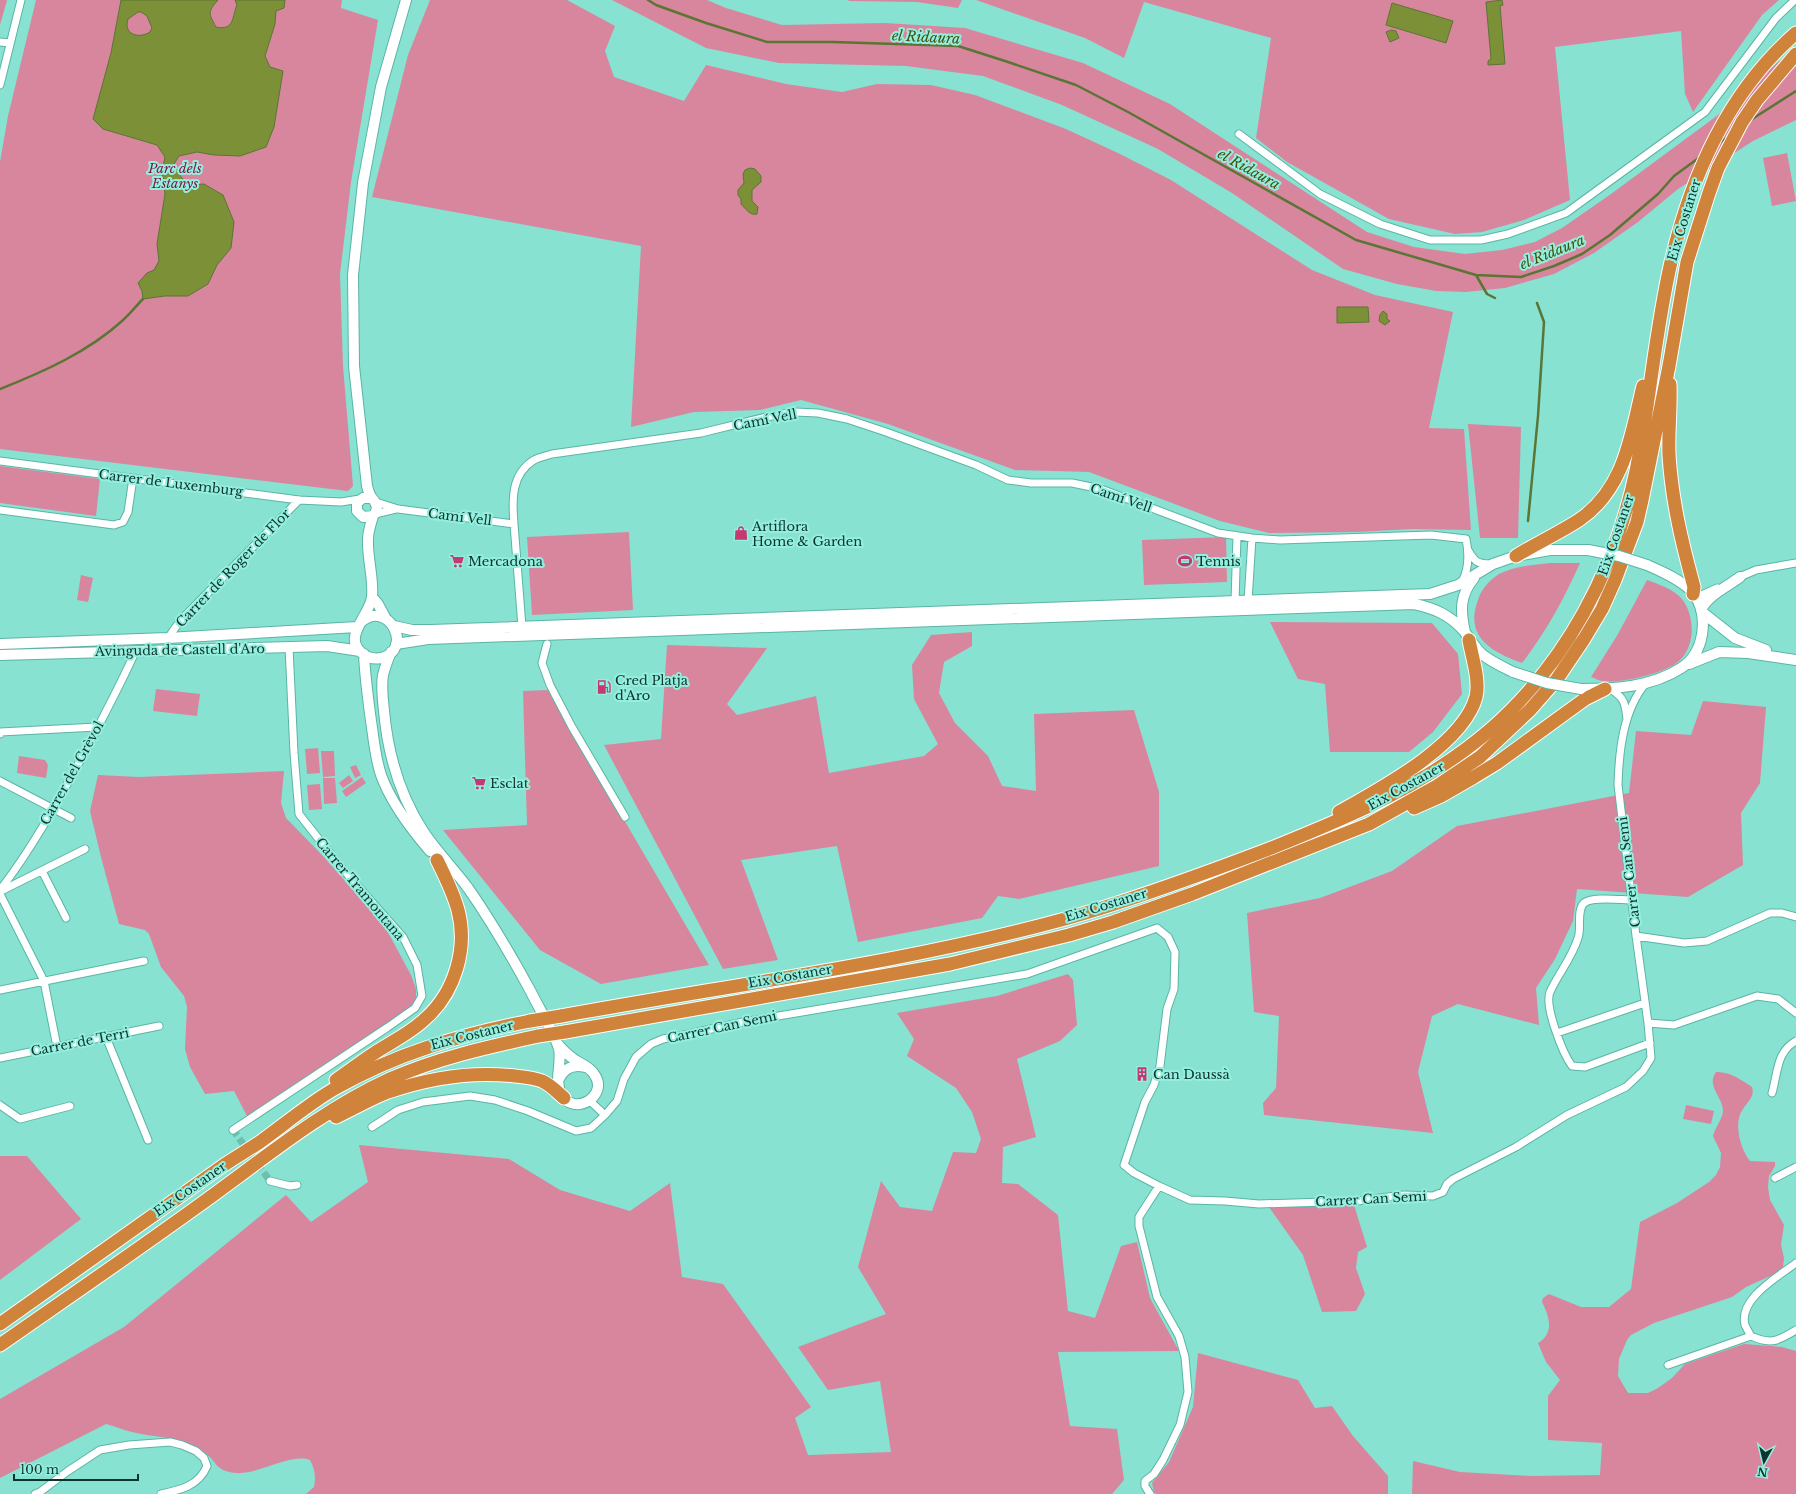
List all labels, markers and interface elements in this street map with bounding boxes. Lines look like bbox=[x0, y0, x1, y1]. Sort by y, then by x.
water label: el Ridaura bbox=[891, 26, 961, 48]
water label: el Ridaura bbox=[1215, 145, 1283, 193]
park label: Parc dels Estanys bbox=[147, 160, 202, 192]
street label: Eix Costaner bbox=[1663, 176, 1705, 263]
water label: el Ridaura bbox=[1517, 231, 1587, 273]
street label: Camí Vell bbox=[732, 406, 798, 434]
street label: Carrer de Luxemburg bbox=[98, 466, 244, 500]
street label: Camí Vell bbox=[1088, 480, 1154, 516]
street label: Eix Costaner bbox=[1594, 491, 1638, 578]
street label: Carrer de Roger de Flor bbox=[172, 505, 294, 631]
street label: Camí Vell bbox=[427, 505, 493, 529]
place label: Artiflora Home & Garden bbox=[751, 518, 862, 550]
shop icon: Artiflora Home & Garden bbox=[733, 525, 749, 541]
supermarket icon: Mercadona bbox=[449, 553, 465, 569]
place label: Mercadona bbox=[468, 553, 544, 570]
sports icon: Tennis bbox=[1177, 553, 1193, 569]
place label: Tennis bbox=[1196, 553, 1241, 570]
street label: Avinguda de Castell d'Aro bbox=[94, 640, 265, 660]
place label: Cred Platja d'Aro bbox=[615, 672, 689, 704]
fuel station icon: Cred Platja d'Aro bbox=[596, 679, 612, 695]
street label: Carrer del Grèvol bbox=[36, 718, 108, 828]
street label: Eix Costaner bbox=[1365, 758, 1448, 814]
supermarket icon: Esclat bbox=[471, 775, 487, 791]
place label: Esclat bbox=[490, 775, 529, 792]
street label: Carrer Can Semi bbox=[1614, 815, 1644, 928]
street label: Carrer Tramontana bbox=[312, 834, 409, 945]
street label: Eix Costaner bbox=[1063, 884, 1150, 926]
street label: Eix Costaner bbox=[747, 960, 834, 992]
street label: Carrer Can Semi bbox=[666, 1007, 779, 1047]
street label: Eix Costaner bbox=[429, 1016, 516, 1054]
street label: Carrer de Terri bbox=[29, 1024, 131, 1060]
building icon: Can Daussà bbox=[1134, 1066, 1150, 1082]
place label: Can Daussà bbox=[1153, 1066, 1230, 1083]
street label: Eix Costaner bbox=[150, 1157, 230, 1220]
street label: Carrer Can Semi bbox=[1315, 1188, 1428, 1210]
north arrow bbox=[1744, 1442, 1784, 1482]
scale bar bbox=[14, 1456, 138, 1482]
text: 100 m bbox=[20, 1462, 59, 1477]
text: N bbox=[1756, 1464, 1769, 1480]

